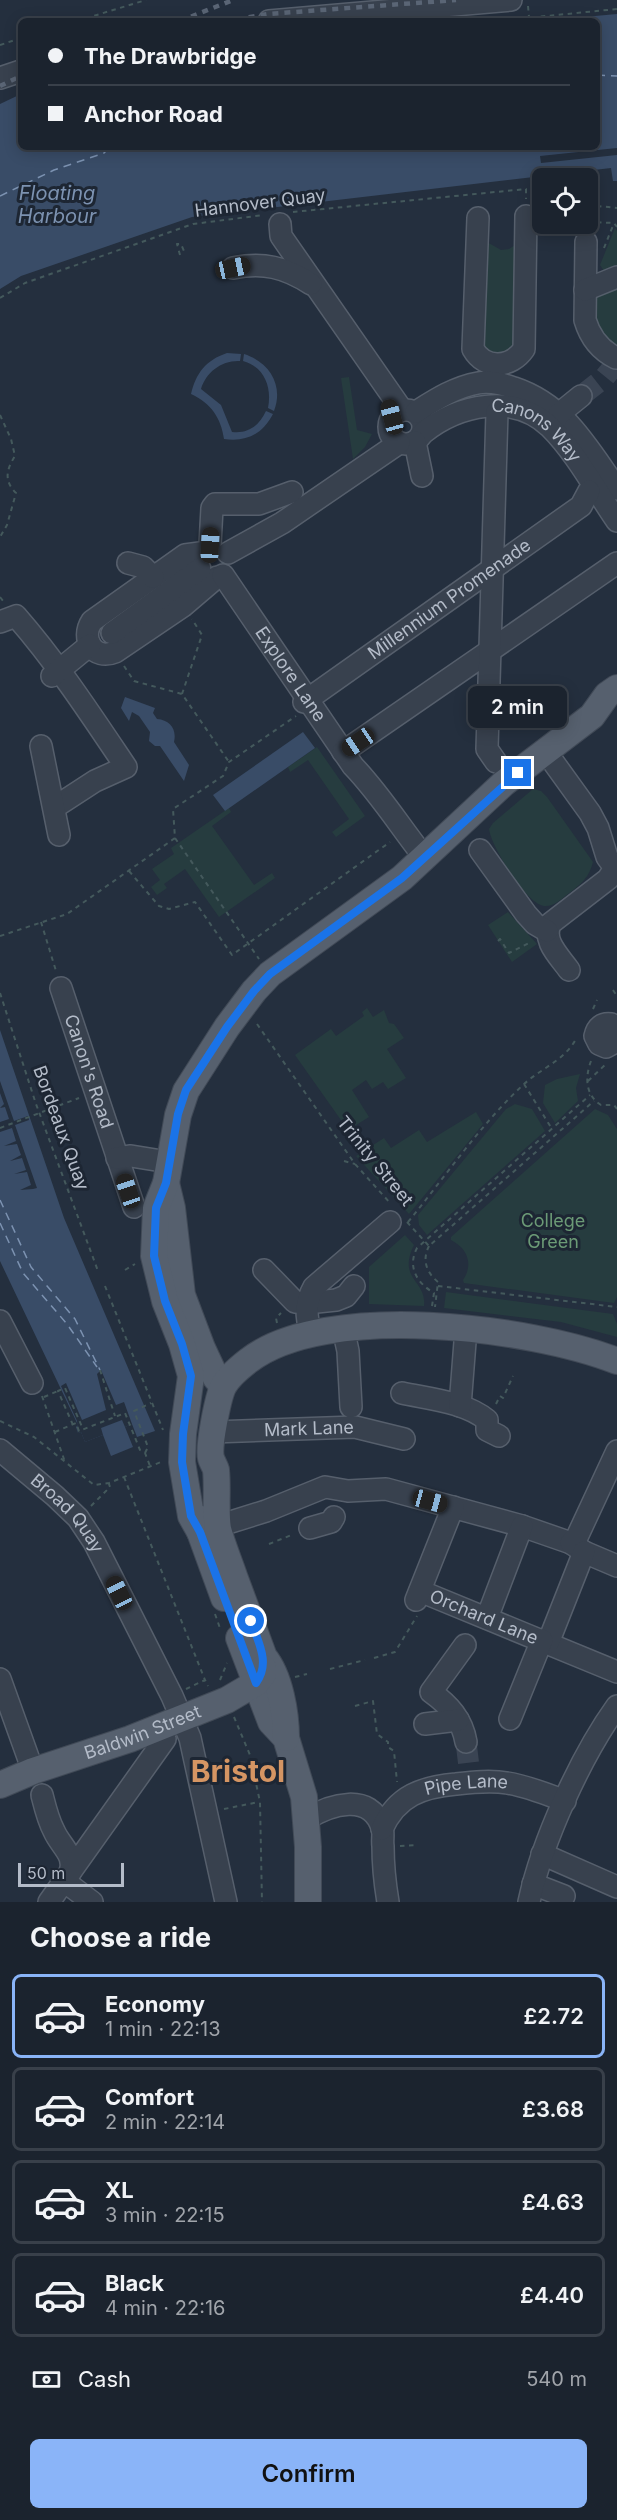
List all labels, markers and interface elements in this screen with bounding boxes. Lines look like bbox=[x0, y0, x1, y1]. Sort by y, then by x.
text: The Drawbridge bbox=[84, 43, 257, 69]
text: Anchor Road bbox=[84, 101, 223, 127]
map controls bbox=[532, 168, 598, 234]
button: locate bbox=[532, 168, 598, 234]
water label: Floating Harbour bbox=[18, 181, 97, 228]
street label: Hannover Quay bbox=[193, 184, 327, 221]
car bbox=[214, 255, 252, 281]
street label: Canons Way bbox=[491, 395, 586, 466]
car bbox=[379, 397, 405, 437]
car bbox=[200, 527, 220, 563]
street label: Millennium Promenade bbox=[364, 534, 534, 663]
street label: Explore Lane bbox=[251, 622, 331, 725]
callout: 2 min bbox=[468, 686, 568, 728]
text: 2 min bbox=[491, 695, 544, 719]
car bbox=[338, 724, 378, 760]
route end bbox=[504, 759, 531, 786]
street label: Canon's Road bbox=[61, 1012, 118, 1131]
street label: Bordeaux Quay bbox=[29, 1063, 94, 1193]
street label: Trinity Street bbox=[333, 1112, 418, 1210]
car bbox=[114, 1171, 142, 1211]
park label: College Green bbox=[521, 1210, 585, 1252]
street label: Mark Lane bbox=[264, 1416, 354, 1440]
street label: Broad Quay bbox=[27, 1469, 109, 1556]
car bbox=[410, 1488, 450, 1514]
car bbox=[103, 1573, 135, 1613]
street label: Orchard Lane bbox=[427, 1585, 541, 1648]
route start bbox=[237, 1607, 264, 1634]
street label: Baldwin Street bbox=[82, 1701, 204, 1763]
district label: Bristol bbox=[191, 1753, 285, 1789]
street label: Pipe Lane bbox=[422, 1770, 509, 1799]
scale bar bbox=[18, 1860, 124, 1888]
text: 50 m bbox=[27, 1863, 65, 1883]
text: Choose a ride bbox=[30, 1921, 211, 1954]
icon: car bbox=[33, 1989, 87, 2043]
text: Economy bbox=[105, 1991, 205, 2017]
text: £2.72 bbox=[524, 2003, 584, 2029]
text: 1 min · 22:13 bbox=[105, 2017, 221, 2041]
icon: car bbox=[33, 2082, 87, 2136]
text: Comfort bbox=[105, 2084, 194, 2110]
text: £3.68 bbox=[522, 2096, 584, 2122]
text: 2 min · 22:14 bbox=[105, 2110, 225, 2134]
icon: car bbox=[33, 2175, 87, 2229]
text: XL bbox=[105, 2177, 134, 2203]
text: £4.63 bbox=[522, 2189, 584, 2215]
text: 3 min · 22:15 bbox=[105, 2203, 225, 2227]
icon: car bbox=[33, 2268, 87, 2322]
text: Black bbox=[105, 2270, 164, 2296]
text: £4.40 bbox=[520, 2282, 584, 2308]
text: 4 min · 22:16 bbox=[105, 2296, 225, 2320]
icon: cash bbox=[30, 2363, 63, 2396]
text: Cash bbox=[78, 2366, 131, 2392]
text: 540 m bbox=[526, 2367, 587, 2391]
button: Confirm bbox=[30, 2439, 587, 2508]

